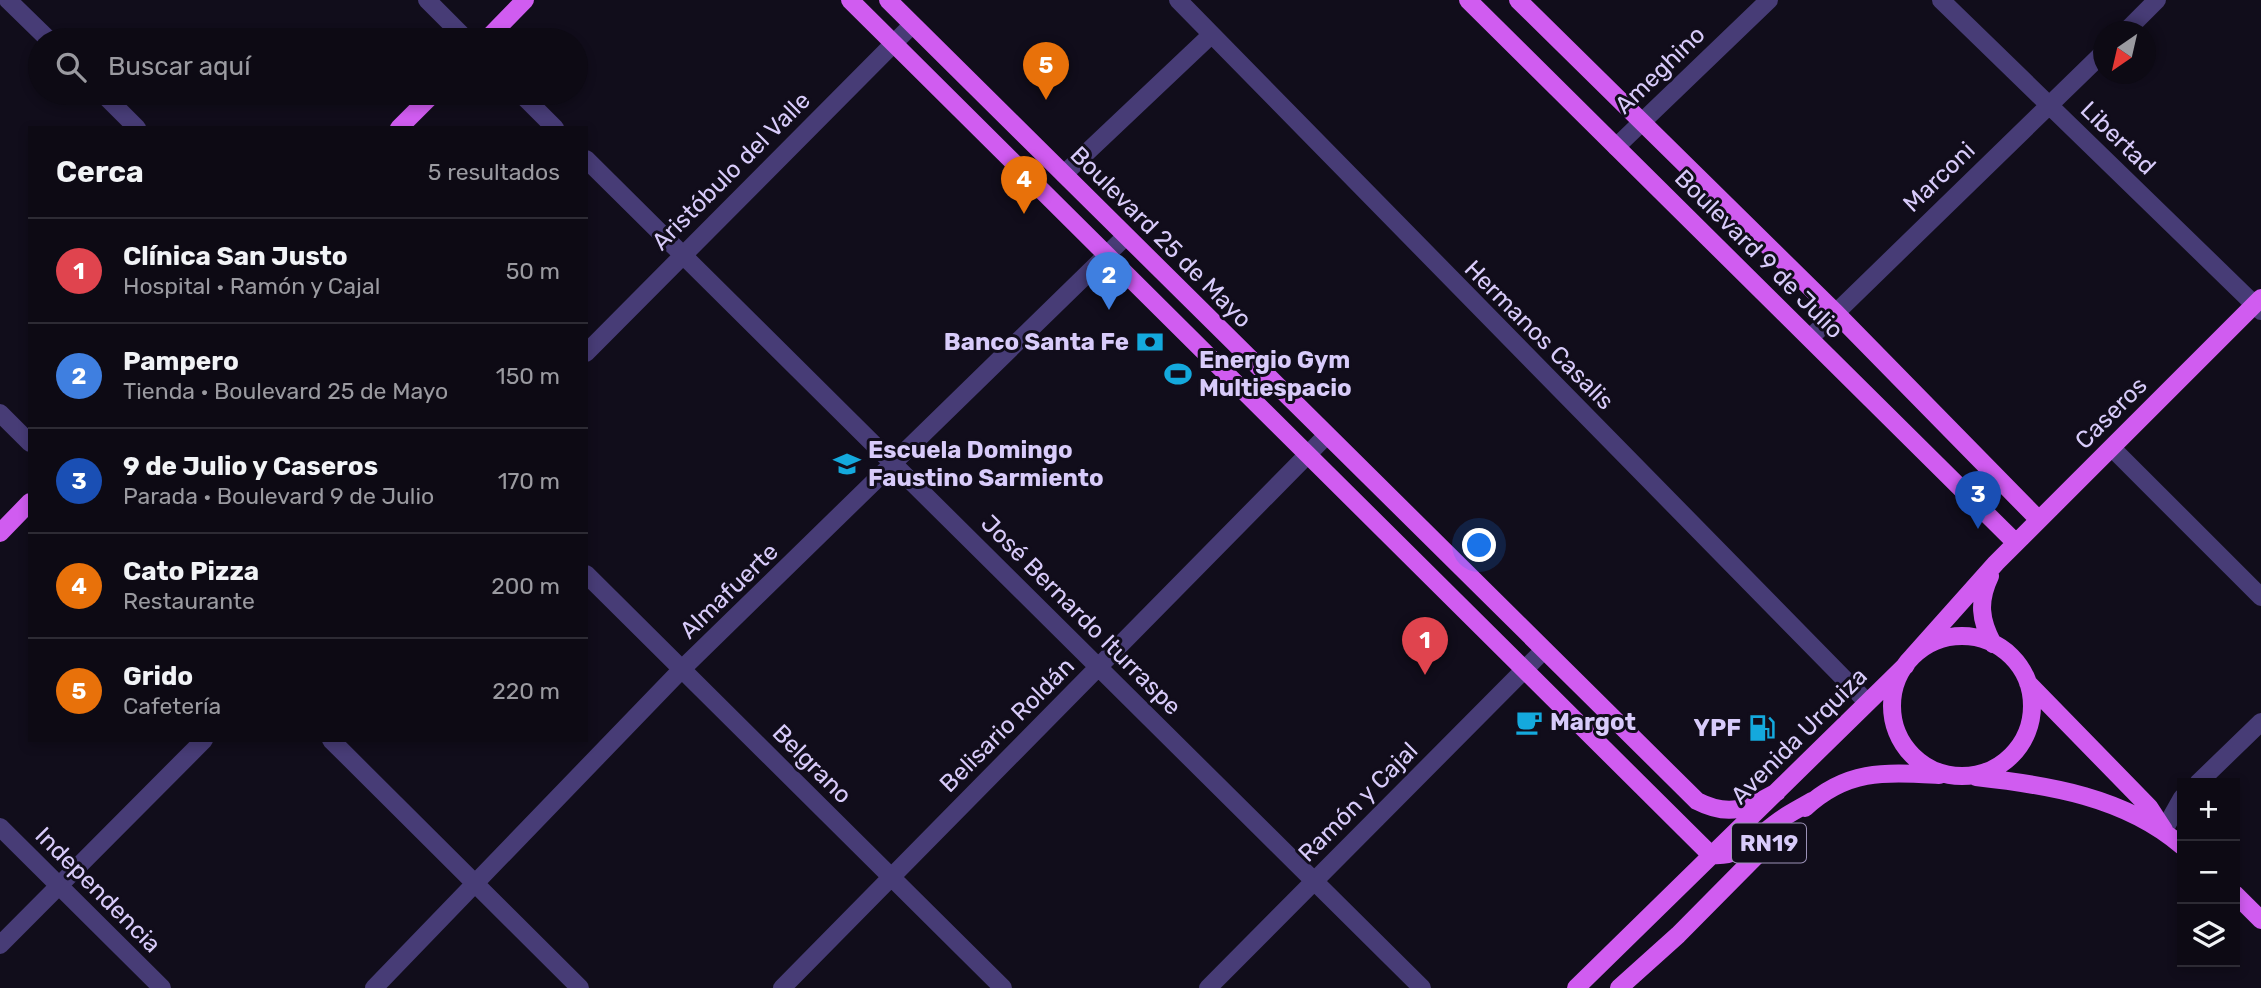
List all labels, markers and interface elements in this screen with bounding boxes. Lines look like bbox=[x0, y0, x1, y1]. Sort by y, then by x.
street label: Ameghino bbox=[1609, 20, 1711, 120]
north arrow bbox=[2093, 21, 2156, 84]
search box bbox=[28, 28, 588, 105]
pin: 5 bbox=[1023, 42, 1069, 100]
icon: search bbox=[52, 48, 90, 86]
text: Buscar aquí bbox=[108, 51, 250, 82]
street label: Aristóbulo del Valle bbox=[646, 86, 816, 256]
street label: Libertad bbox=[2075, 96, 2161, 180]
street label: Marconi bbox=[1897, 136, 1981, 218]
street label: Boulevard 25 de Mayo bbox=[1064, 140, 1258, 334]
text: Cerca bbox=[56, 154, 144, 190]
pin: 4 bbox=[1001, 156, 1047, 214]
text: 5 resultados bbox=[428, 158, 560, 186]
street label: Boulevard 9 de Julio bbox=[1669, 164, 1849, 344]
text: Clínica San Justo bbox=[123, 241, 348, 272]
pin: 2 bbox=[1086, 252, 1132, 310]
street label: Hermanos Casalis bbox=[1459, 255, 1619, 415]
text: 1 bbox=[73, 257, 85, 285]
text: 50 m bbox=[506, 257, 560, 285]
text: Hospital · Ramón y Cajal bbox=[123, 272, 380, 300]
bank icon: Banco Santa Fe bbox=[1135, 327, 1165, 357]
place label: Banco Santa Fe bbox=[944, 328, 1129, 356]
text: Pampero bbox=[123, 346, 239, 377]
place label: Energio Gym Multiespacio bbox=[1199, 346, 1352, 402]
sports icon: Energio Gym Multiespacio bbox=[1163, 359, 1193, 389]
text: 2 bbox=[72, 362, 86, 390]
text: 150 m bbox=[496, 362, 560, 390]
street label: Caseros bbox=[2069, 371, 2153, 455]
text: Tienda · Boulevard 25 de Mayo bbox=[123, 377, 448, 405]
place label: Escuela Domingo Faustino Sarmiento bbox=[868, 436, 1104, 492]
school or university icon: Escuela Domingo Faustino Sarmiento bbox=[832, 449, 862, 479]
text: 9 de Julio y Caseros bbox=[123, 451, 378, 482]
text: 3 bbox=[71, 467, 87, 495]
text: 170 m bbox=[498, 467, 560, 495]
pin: 3 bbox=[1955, 471, 2001, 529]
text: Parada · Boulevard 9 de Julio bbox=[123, 482, 434, 510]
street label: José Bernardo Iturraspe bbox=[975, 509, 1187, 721]
your location bbox=[1462, 528, 1496, 562]
street label: Almafuerte bbox=[674, 537, 784, 645]
text: Cato Pizza bbox=[123, 556, 259, 587]
text: 4 bbox=[71, 572, 87, 600]
text: 200 m bbox=[491, 572, 560, 600]
text: Restaurante bbox=[123, 587, 255, 615]
pin: 1 bbox=[1402, 617, 1448, 675]
street label: Belisario Roldán bbox=[934, 652, 1080, 798]
text: Grido bbox=[123, 661, 193, 692]
street label: Avenida Urquiza bbox=[1725, 662, 1873, 810]
text: 5 bbox=[72, 677, 86, 705]
text: 220 m bbox=[492, 677, 560, 705]
text: Cafetería bbox=[123, 692, 221, 720]
cafe icon: Margot bbox=[1514, 707, 1544, 737]
place label: Margot bbox=[1550, 708, 1636, 736]
fuel station icon: YPF bbox=[1747, 713, 1777, 743]
place label: YPF bbox=[1694, 714, 1741, 742]
street label: Belgrano bbox=[767, 719, 857, 809]
street label: Ramón y Cajal bbox=[1293, 737, 1423, 867]
map controls bbox=[2177, 778, 2240, 967]
button: + bbox=[2177, 778, 2240, 841]
street label: Independencia bbox=[30, 822, 166, 958]
road number: RN19 bbox=[1732, 824, 1806, 862]
button: − bbox=[2177, 841, 2240, 904]
button: layers bbox=[2177, 904, 2240, 967]

